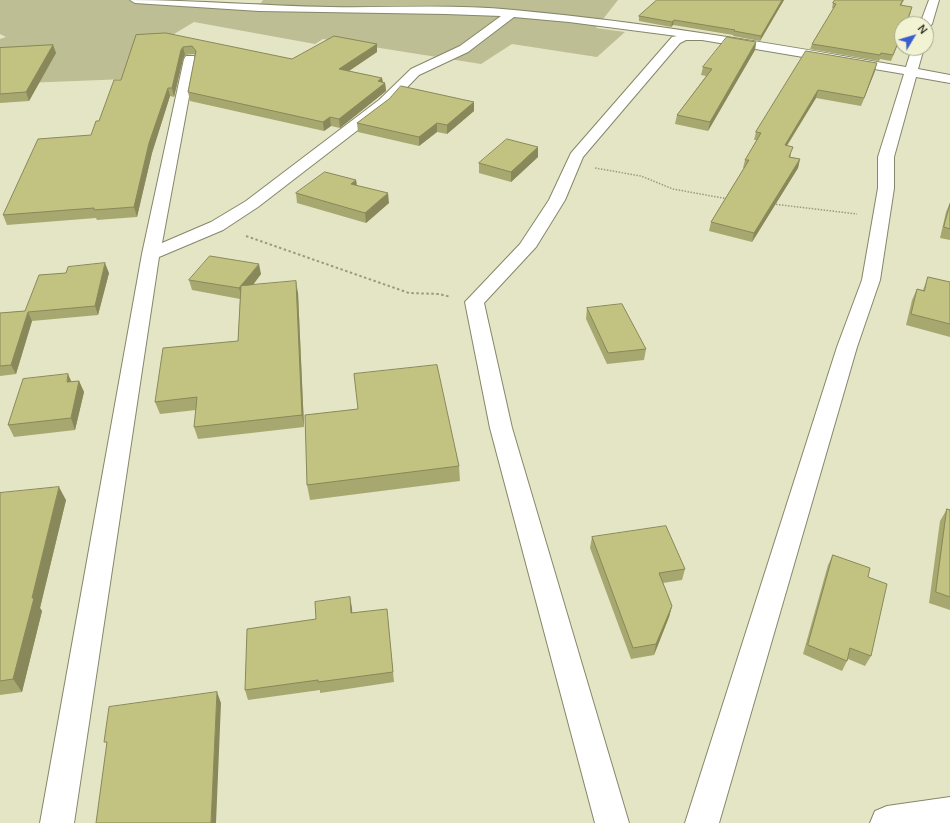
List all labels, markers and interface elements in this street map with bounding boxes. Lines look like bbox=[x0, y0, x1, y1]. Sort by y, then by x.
north arrow bbox=[894, 16, 934, 56]
text: N bbox=[915, 21, 931, 37]

